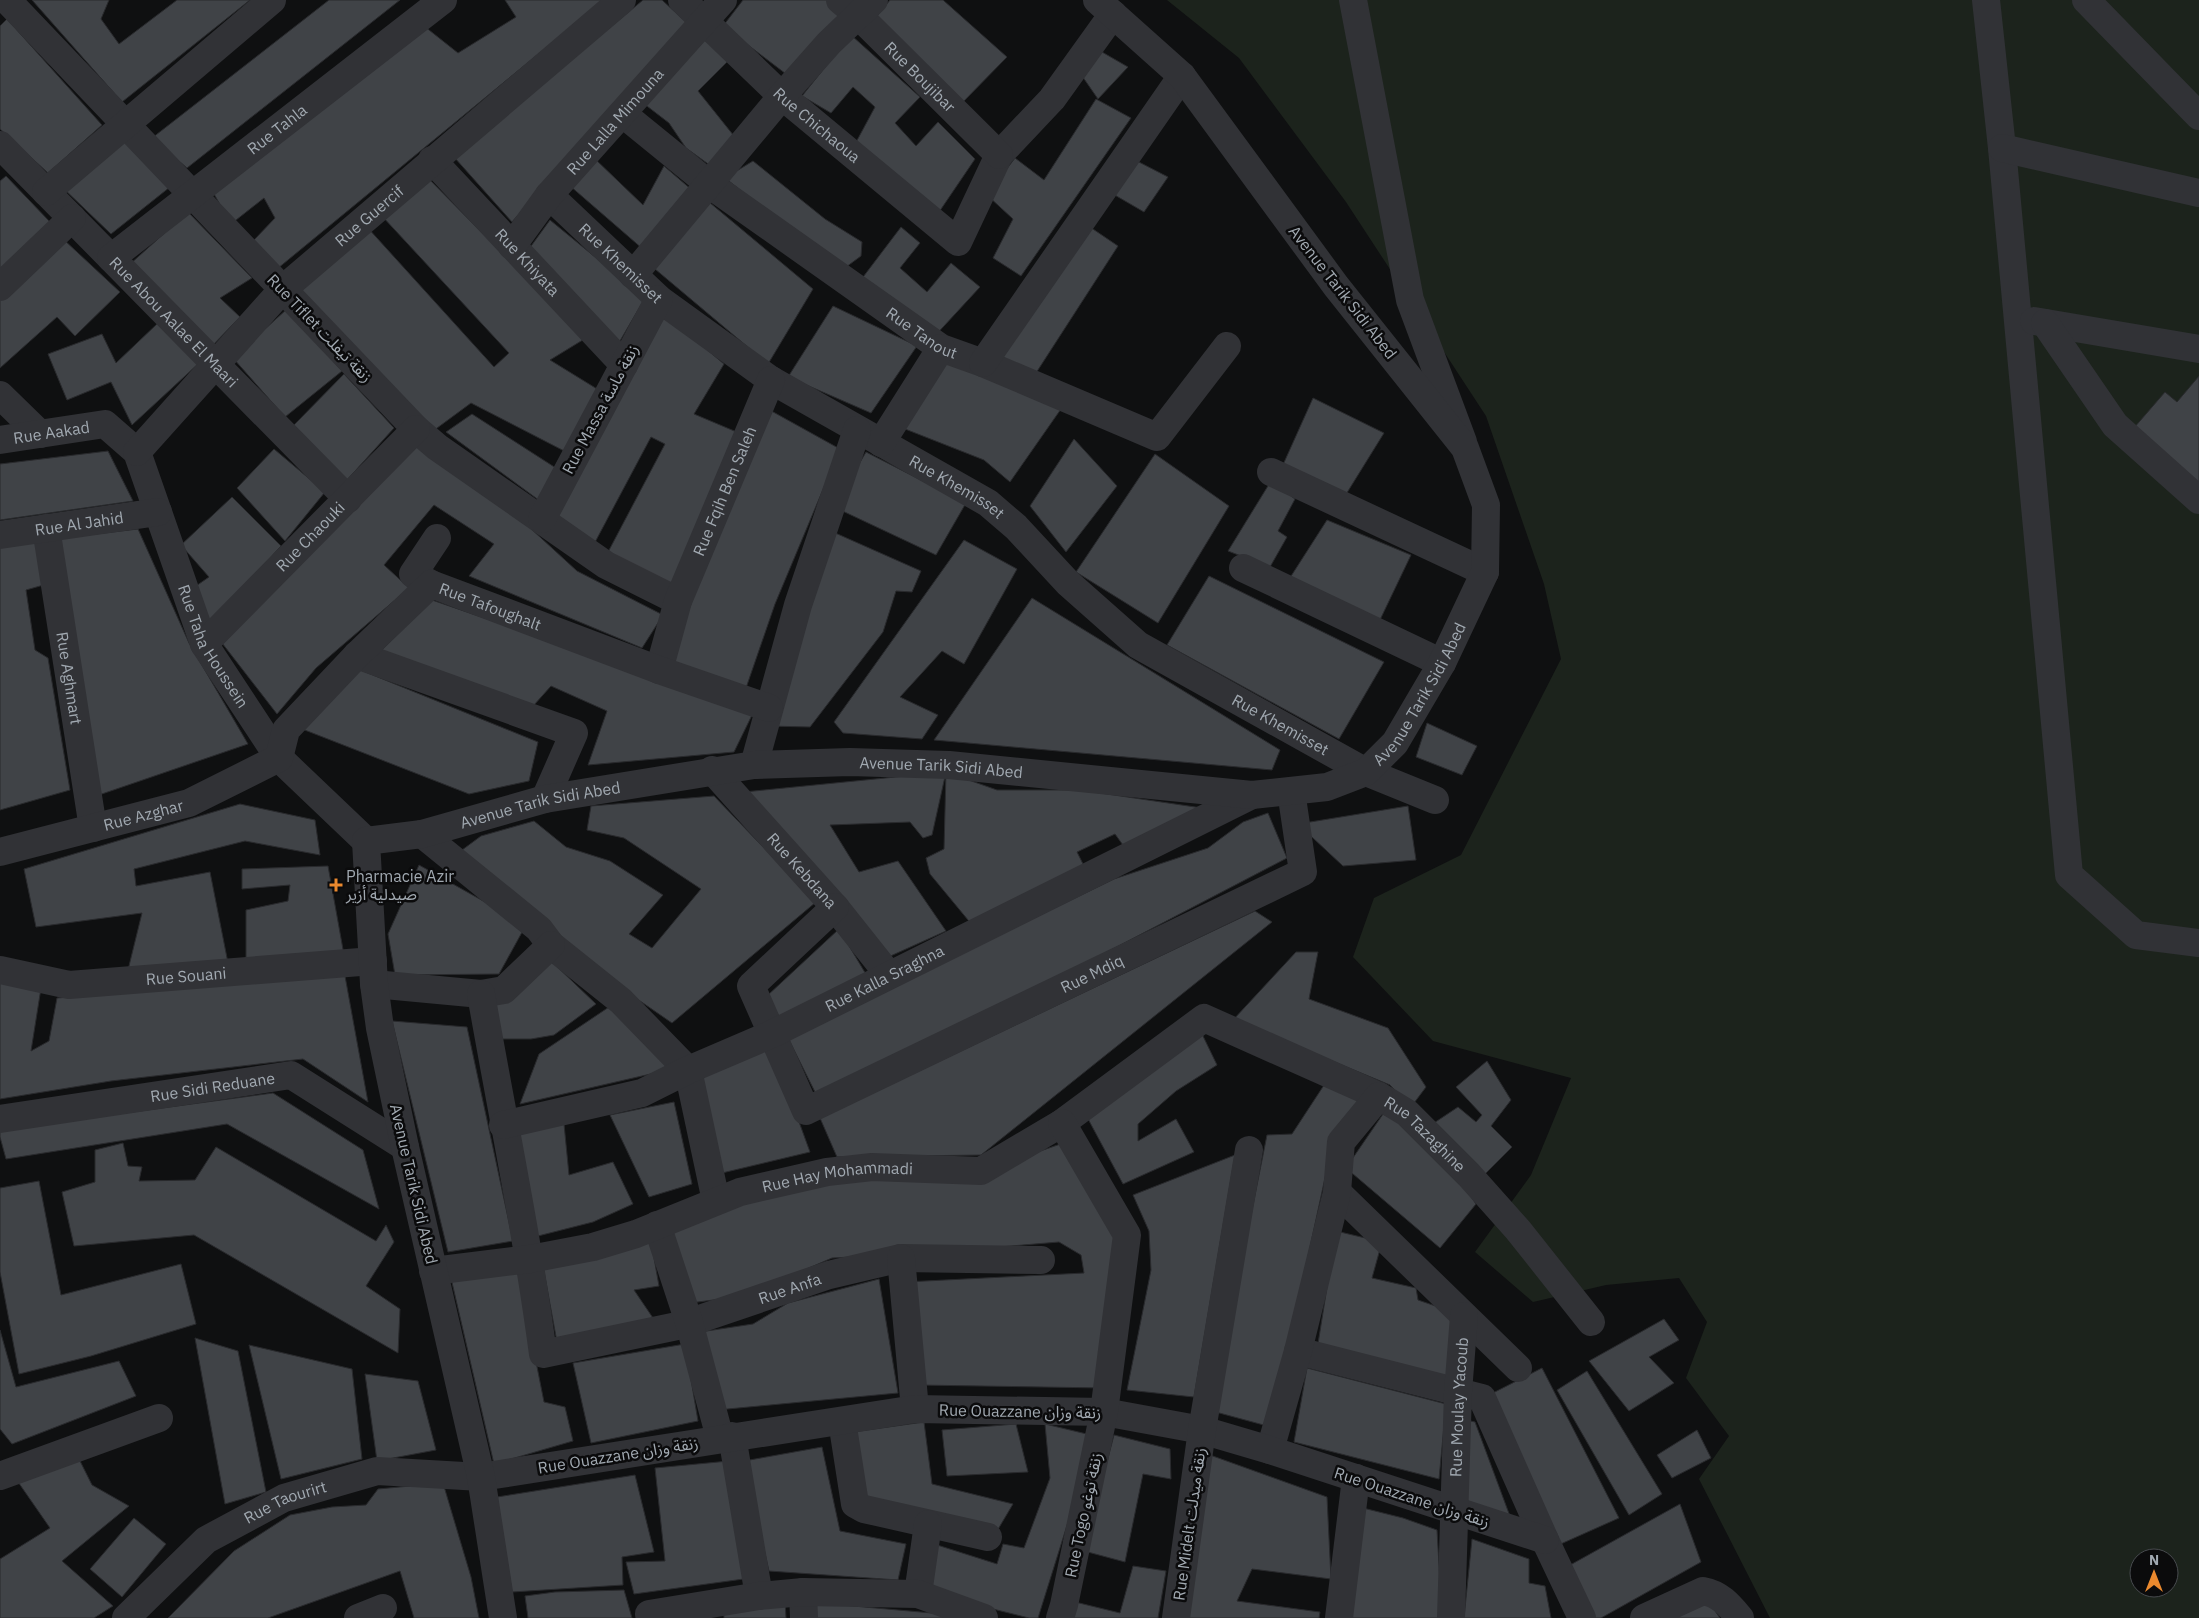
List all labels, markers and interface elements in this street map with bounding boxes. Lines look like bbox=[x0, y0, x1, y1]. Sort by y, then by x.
street label: Rue Boujibar bbox=[880, 37, 960, 116]
street label: Rue Lalla Mimouna bbox=[562, 63, 668, 179]
street label: Rue Chichaoua bbox=[769, 83, 865, 167]
street label: Rue Tahla bbox=[243, 99, 311, 159]
street label: Rue Guercif bbox=[331, 181, 408, 250]
street label: Rue Khemisset bbox=[575, 219, 667, 307]
street label: Avenue Tarik Sidi Abed bbox=[1285, 221, 1401, 363]
street label: Rue Khiyata bbox=[491, 224, 565, 301]
street label: Rue Abou Aalae El Maari bbox=[105, 252, 242, 391]
street label: Rue Tiflet زنقة تيفلت bbox=[263, 270, 377, 386]
street label: Rue Tanout bbox=[882, 303, 960, 363]
street label: Rue Massa زنقة ماسة bbox=[557, 341, 643, 477]
street label: Rue Aakad bbox=[12, 416, 91, 448]
street label: Rue Fqih Ben Saleh bbox=[688, 423, 760, 559]
street label: Rue Khemisset bbox=[906, 450, 1009, 523]
street label: Rue Chaouki bbox=[271, 497, 349, 576]
street label: Rue Al Jahid bbox=[33, 507, 125, 540]
street label: Rue Tafoughalt bbox=[436, 578, 544, 635]
street label: Rue Taha Houssein bbox=[174, 582, 253, 712]
street label: Avenue Tarik Sidi Abed bbox=[1369, 619, 1470, 769]
street label: Rue Aghmart bbox=[52, 630, 87, 726]
street label: Rue Khemisset bbox=[1229, 689, 1333, 759]
street label: Avenue Tarik Sidi Abed bbox=[859, 752, 1024, 782]
street label: Avenue Tarik Sidi Abed bbox=[458, 777, 622, 833]
street label: Rue Azghar bbox=[101, 795, 185, 835]
street label: Rue Kebdana bbox=[763, 828, 842, 913]
place label: Pharmacie Azir صيدلية أزير bbox=[345, 866, 454, 904]
marker: Pharmacie Azir صيدلية أزير bbox=[330, 879, 342, 891]
street label: Rue Kalla Sraghna bbox=[822, 940, 948, 1016]
street label: Rue Mdiq bbox=[1057, 950, 1127, 997]
street label: Rue Souani bbox=[145, 963, 227, 989]
street label: Rue Sidi Reduane bbox=[149, 1068, 277, 1106]
street label: Rue Tazaghine bbox=[1381, 1092, 1470, 1176]
street label: Avenue Tarik Sidi Abed bbox=[386, 1102, 442, 1266]
street label: Rue Hay Mohammadi bbox=[760, 1156, 913, 1197]
street label: Rue Anfa bbox=[756, 1268, 824, 1308]
street label: Rue Moulay Yacoub bbox=[1445, 1336, 1472, 1477]
street label: Rue Ouazzane زنقة وزان bbox=[939, 1400, 1101, 1422]
street label: Rue Ouazzane زنقة وزان bbox=[536, 1432, 700, 1478]
street label: Rue Midelt زنقة ميدلت bbox=[1168, 1446, 1210, 1602]
street label: Rue Togo زنقة توغو bbox=[1060, 1451, 1106, 1579]
street label: Rue Ouazzane زنقة وزان bbox=[1332, 1462, 1492, 1532]
street label: Rue Taourirt bbox=[240, 1476, 329, 1528]
north arrow bbox=[2129, 1548, 2179, 1598]
text: N bbox=[2149, 1551, 2159, 1569]

